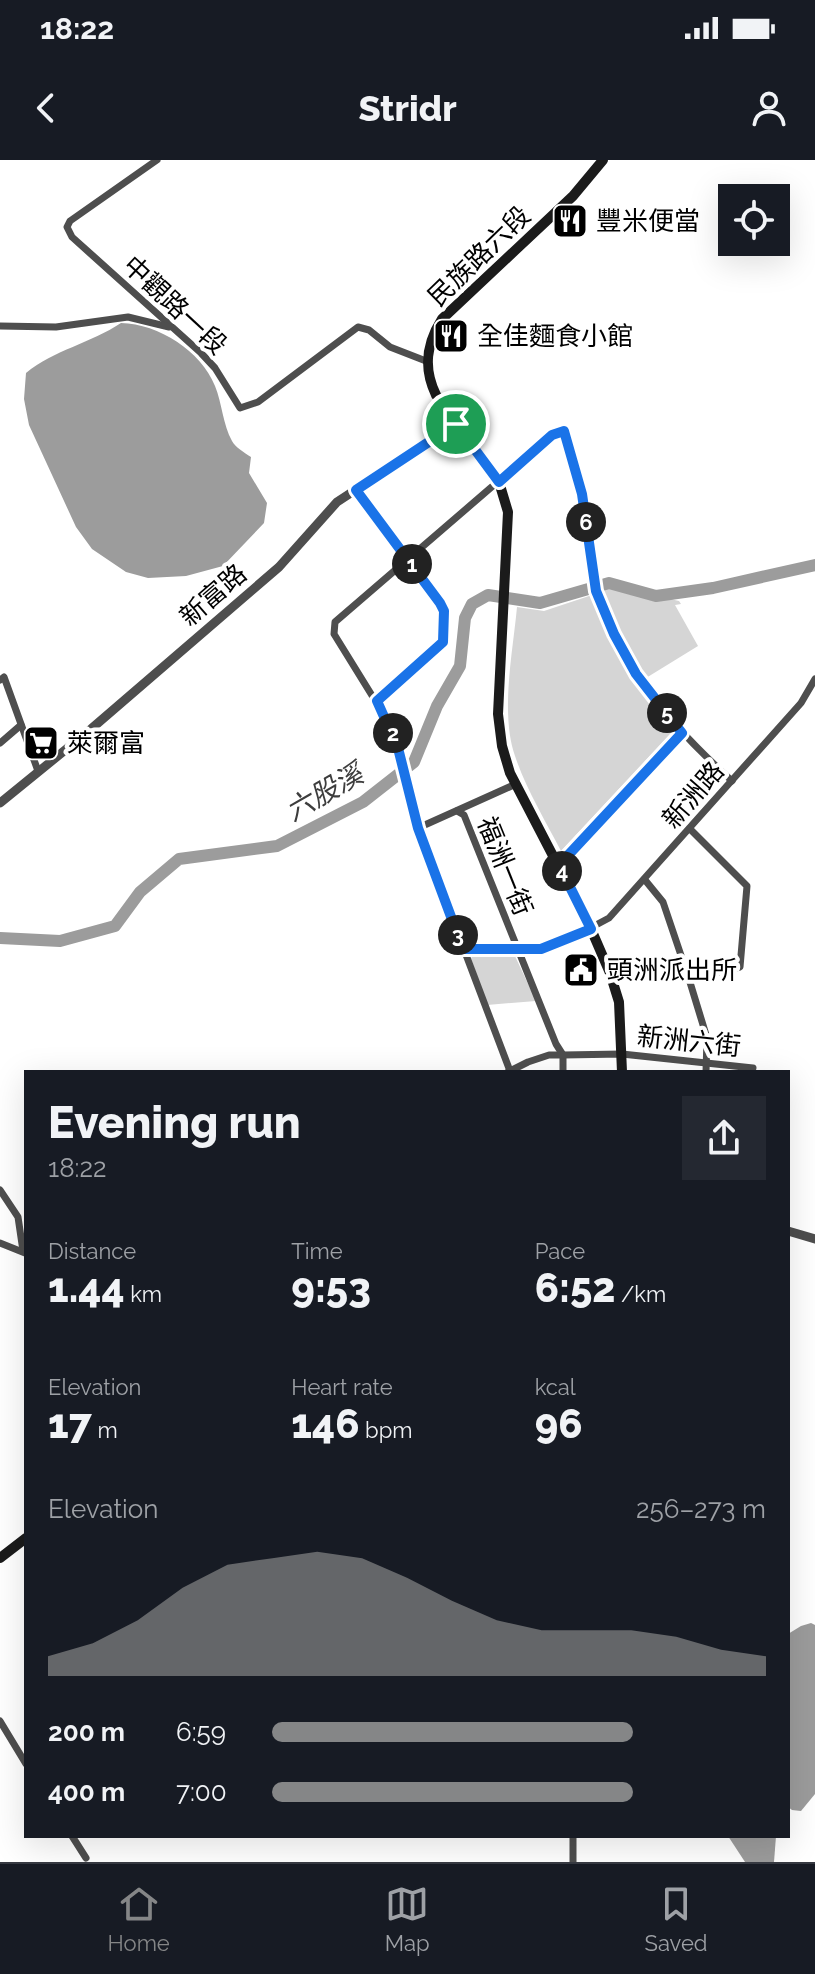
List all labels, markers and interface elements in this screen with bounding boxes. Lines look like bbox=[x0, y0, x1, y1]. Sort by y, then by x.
text: 18:22 bbox=[40, 11, 114, 46]
icon: back bbox=[24, 86, 68, 130]
icon: person bbox=[747, 86, 791, 130]
text: Stridr bbox=[358, 87, 457, 129]
map controls bbox=[718, 184, 790, 256]
button: locate bbox=[718, 184, 790, 256]
street label: 民族路六段 bbox=[422, 200, 536, 312]
restaurant icon: 豐米便當 bbox=[551, 202, 589, 240]
place label: 豐米便當 bbox=[596, 206, 700, 236]
street label: 中觀路一段 bbox=[117, 250, 233, 360]
restaurant icon: 全佳麵食小館 bbox=[432, 317, 470, 355]
place label: 全佳麵食小館 bbox=[477, 321, 633, 351]
pin bbox=[422, 390, 490, 458]
icon: arrive bbox=[434, 402, 478, 446]
pin: 6 bbox=[566, 502, 606, 542]
text: 6 bbox=[579, 509, 593, 535]
pin: 1 bbox=[392, 544, 432, 584]
text: 1 bbox=[407, 551, 417, 577]
street label: 新富路 bbox=[174, 558, 252, 632]
pin: 5 bbox=[647, 693, 687, 733]
text: 5 bbox=[661, 700, 673, 726]
pin: 2 bbox=[373, 713, 413, 753]
text: 2 bbox=[387, 720, 399, 746]
supermarket icon: 萊爾富 bbox=[22, 724, 60, 762]
place label: 萊爾富 bbox=[67, 728, 145, 758]
water label: 六股溪 bbox=[280, 755, 372, 828]
street label: 新洲路 bbox=[656, 756, 730, 834]
street label: 福洲一街 bbox=[472, 812, 538, 920]
pin: 4 bbox=[542, 851, 582, 891]
text: 4 bbox=[556, 858, 568, 884]
pin: 3 bbox=[438, 915, 478, 955]
text: 3 bbox=[452, 922, 464, 948]
public building icon: 頭洲派出所 bbox=[562, 951, 600, 989]
place label: 頭洲派出所 bbox=[607, 955, 737, 985]
street label: 新洲六街 bbox=[636, 1021, 742, 1061]
button: share bbox=[682, 1096, 766, 1180]
text: Evening run bbox=[48, 1097, 301, 1148]
text: 18:22 bbox=[48, 1153, 107, 1183]
text: Distance bbox=[48, 1238, 136, 1264]
text: Time bbox=[291, 1238, 343, 1264]
text: Pace bbox=[535, 1238, 585, 1264]
text: 1.44 bbox=[48, 1264, 125, 1311]
text: 9:53 bbox=[291, 1264, 371, 1311]
text: 6:52 bbox=[535, 1264, 615, 1311]
text: km bbox=[125, 1281, 162, 1307]
text: /km bbox=[615, 1281, 666, 1307]
text: Elevation bbox=[48, 1374, 141, 1400]
text: Heart rate bbox=[291, 1374, 393, 1400]
text: kcal bbox=[535, 1374, 576, 1400]
text: 17 bbox=[48, 1400, 92, 1447]
text: 146 bbox=[291, 1400, 360, 1447]
text: 96 bbox=[535, 1400, 583, 1447]
text: m bbox=[92, 1417, 118, 1443]
text: bpm bbox=[360, 1417, 412, 1443]
text: Elevation bbox=[48, 1494, 158, 1524]
text: 256–273 m bbox=[636, 1494, 766, 1524]
text: 200 m bbox=[48, 1717, 125, 1747]
text: 6:59 bbox=[176, 1717, 226, 1747]
text: 400 m bbox=[48, 1777, 125, 1807]
text: 7:00 bbox=[176, 1777, 227, 1807]
tab: Home bbox=[108, 1882, 170, 1956]
tab: Map bbox=[385, 1882, 430, 1956]
tab: Saved bbox=[645, 1882, 707, 1956]

